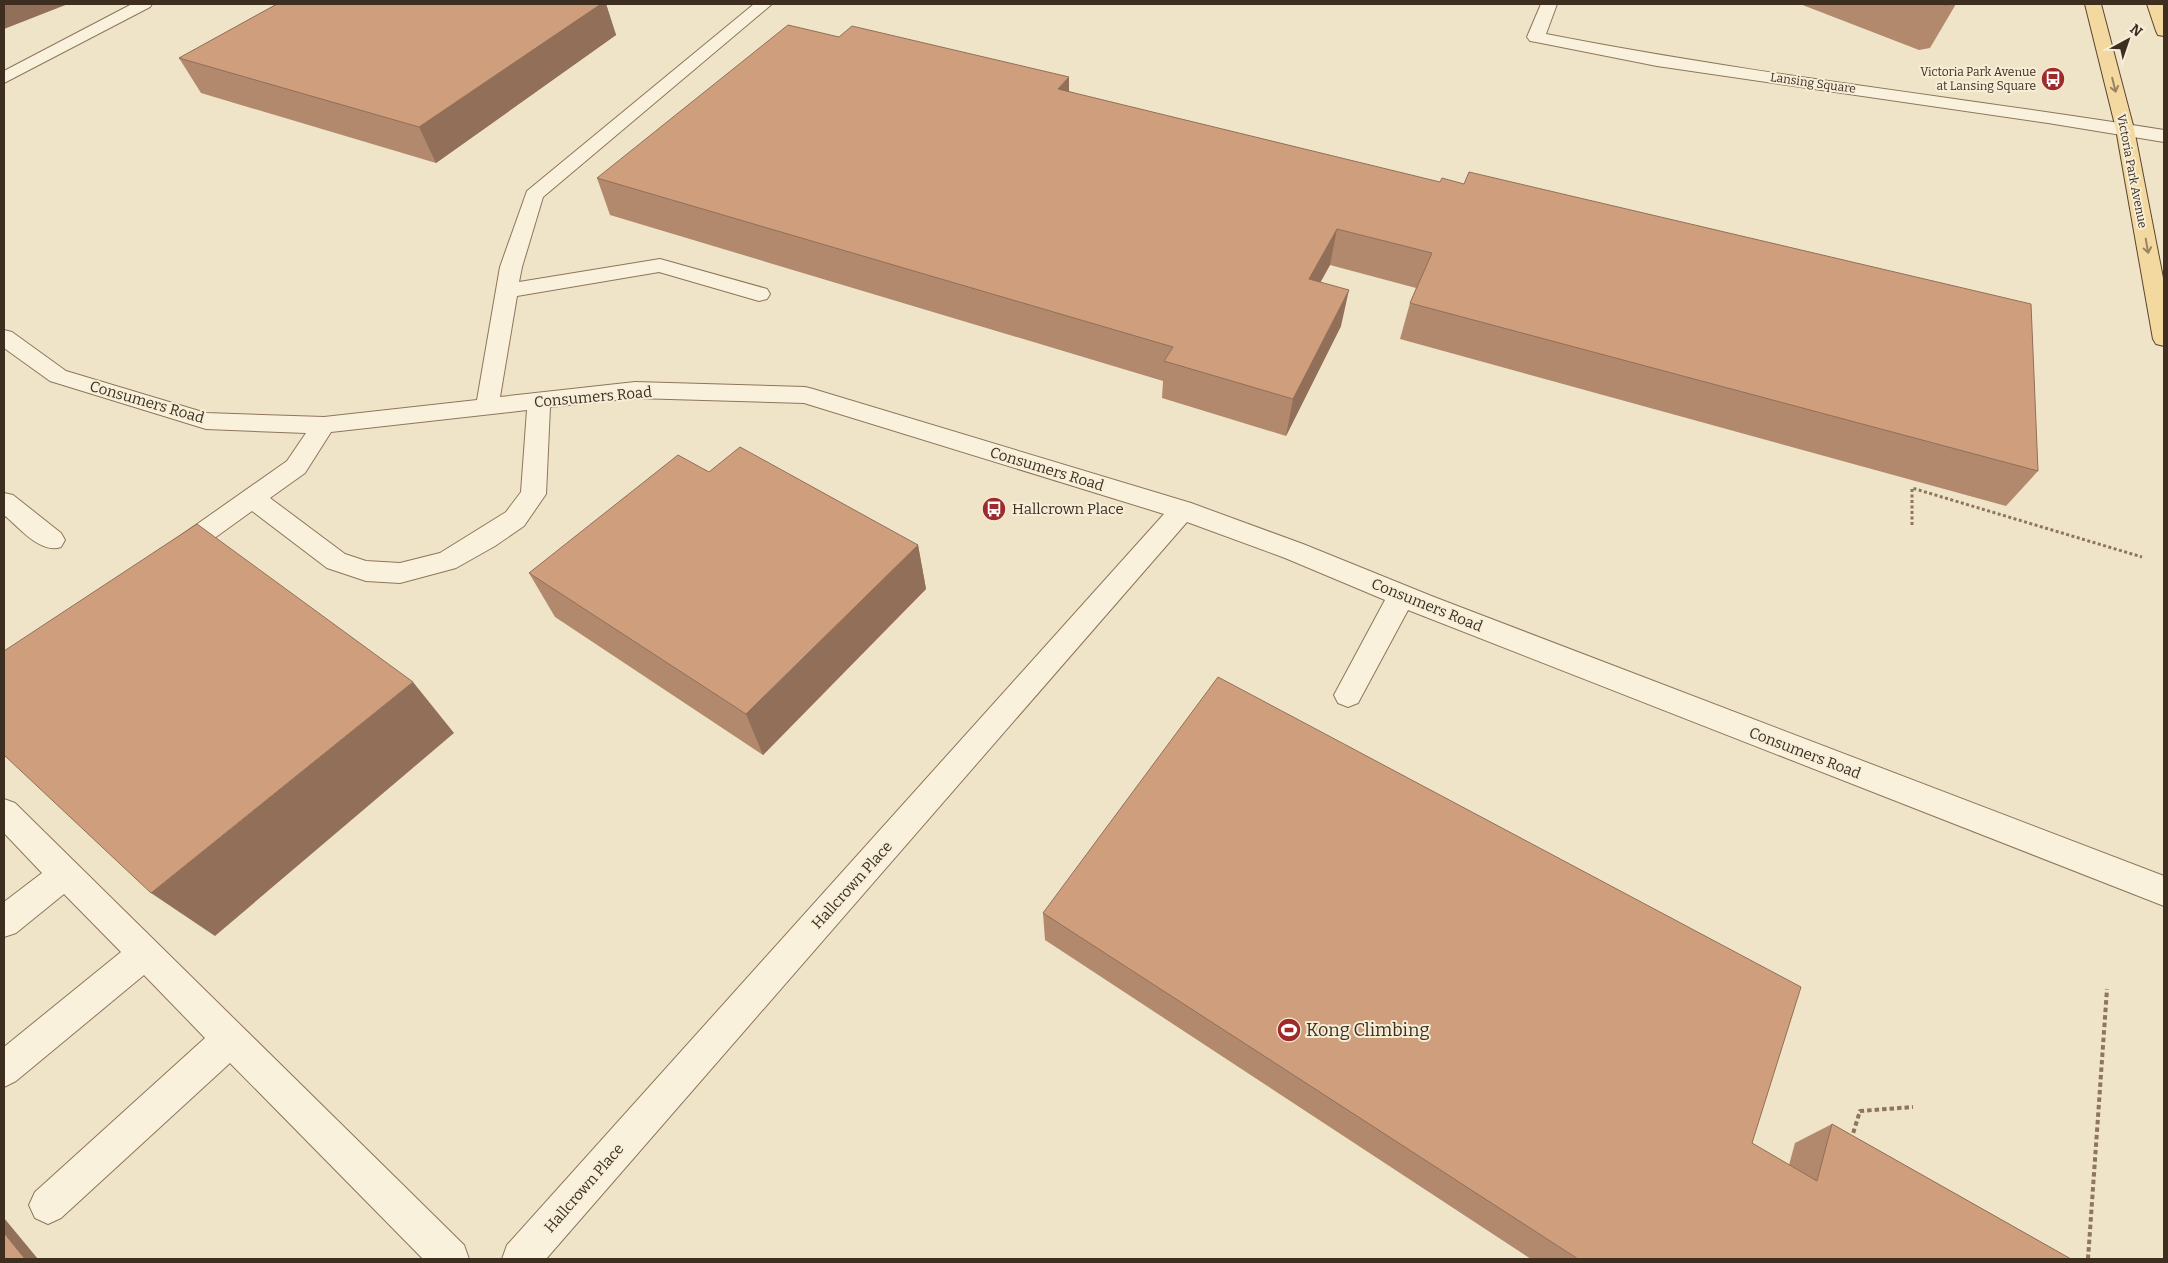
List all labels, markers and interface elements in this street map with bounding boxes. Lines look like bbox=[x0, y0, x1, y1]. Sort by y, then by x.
north arrow bbox=[2103, 15, 2153, 65]
text: N bbox=[2126, 20, 2146, 41]
place label: Victoria Park Avenue at Lansing Square bbox=[1920, 65, 2036, 93]
bus stop icon: Victoria Park Avenue at Lansing Square bbox=[2040, 66, 2066, 92]
street label: Lansing Square bbox=[1769, 70, 1857, 96]
one-way arrow bbox=[2110, 76, 2119, 92]
street label: Victoria Park Avenue bbox=[2114, 113, 2150, 229]
one-way arrow bbox=[2143, 237, 2152, 253]
street label: Consumers Road bbox=[88, 377, 206, 427]
street label: Consumers Road bbox=[533, 383, 653, 411]
street label: Consumers Road bbox=[988, 443, 1106, 495]
bus stop icon: Hallcrown Place bbox=[981, 496, 1007, 522]
place label: Hallcrown Place bbox=[1012, 500, 1124, 518]
street label: Consumers Road bbox=[1369, 575, 1485, 636]
street label: Consumers Road bbox=[1747, 723, 1864, 783]
street label: Hallcrown Place bbox=[808, 837, 896, 933]
sports icon: Kong Climbing bbox=[1276, 1017, 1302, 1043]
place label: Kong Climbing bbox=[1306, 1019, 1429, 1041]
street label: Hallcrown Place bbox=[541, 1140, 627, 1236]

